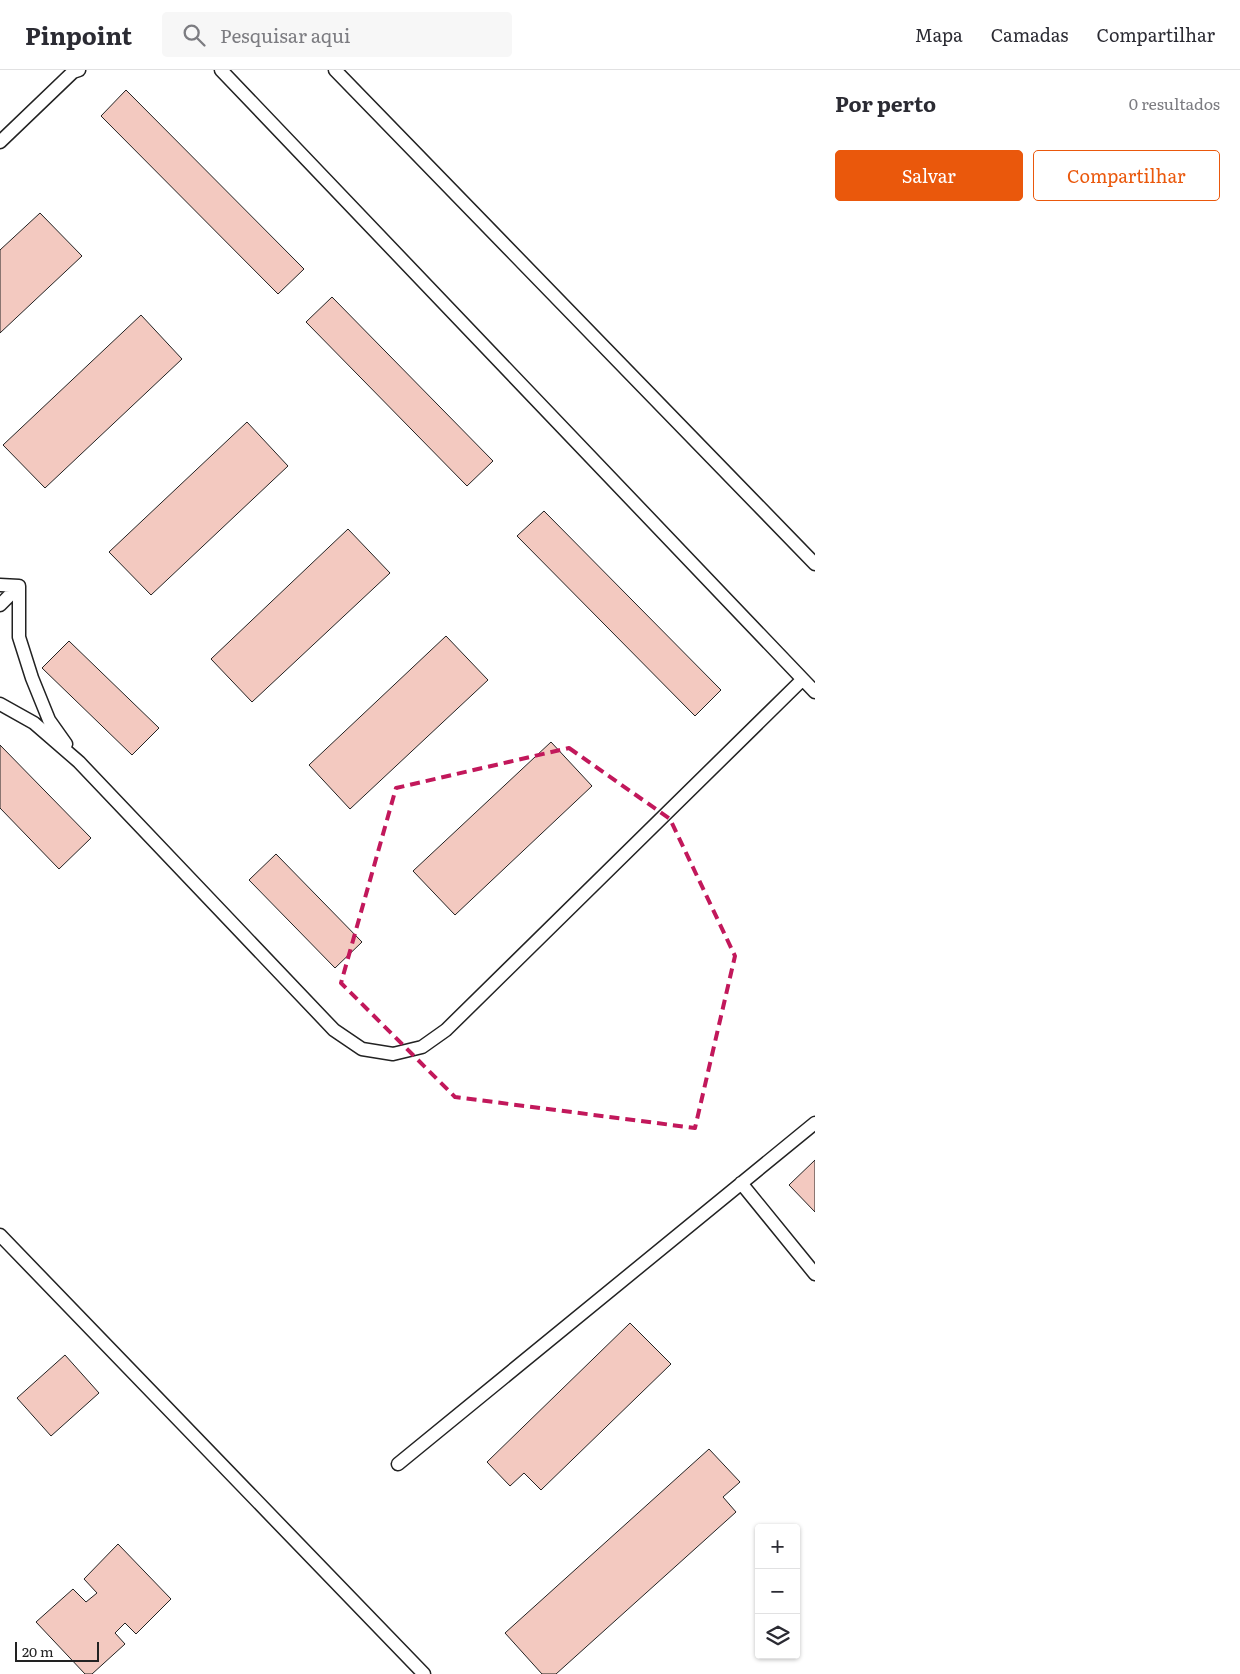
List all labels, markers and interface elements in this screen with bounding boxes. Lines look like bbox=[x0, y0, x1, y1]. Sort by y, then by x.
search box bbox=[162, 12, 512, 57]
text: Pinpoint bbox=[25, 17, 132, 52]
icon: search bbox=[180, 21, 208, 49]
text: Pesquisar aqui bbox=[220, 21, 350, 49]
text: Mapa bbox=[915, 21, 963, 48]
text: Camadas bbox=[991, 21, 1068, 48]
text: Compartilhar bbox=[1096, 21, 1215, 48]
text: Por perto bbox=[835, 87, 936, 118]
text: 0 resultados bbox=[1129, 91, 1220, 115]
button: Salvar bbox=[835, 150, 1023, 201]
button: Compartilhar bbox=[1033, 150, 1220, 201]
map controls bbox=[755, 1524, 800, 1659]
button: + bbox=[755, 1524, 800, 1569]
button: − bbox=[755, 1569, 800, 1614]
button: layers bbox=[755, 1614, 800, 1659]
scale bar bbox=[15, 1639, 99, 1662]
text: 20 m bbox=[22, 1641, 54, 1661]

